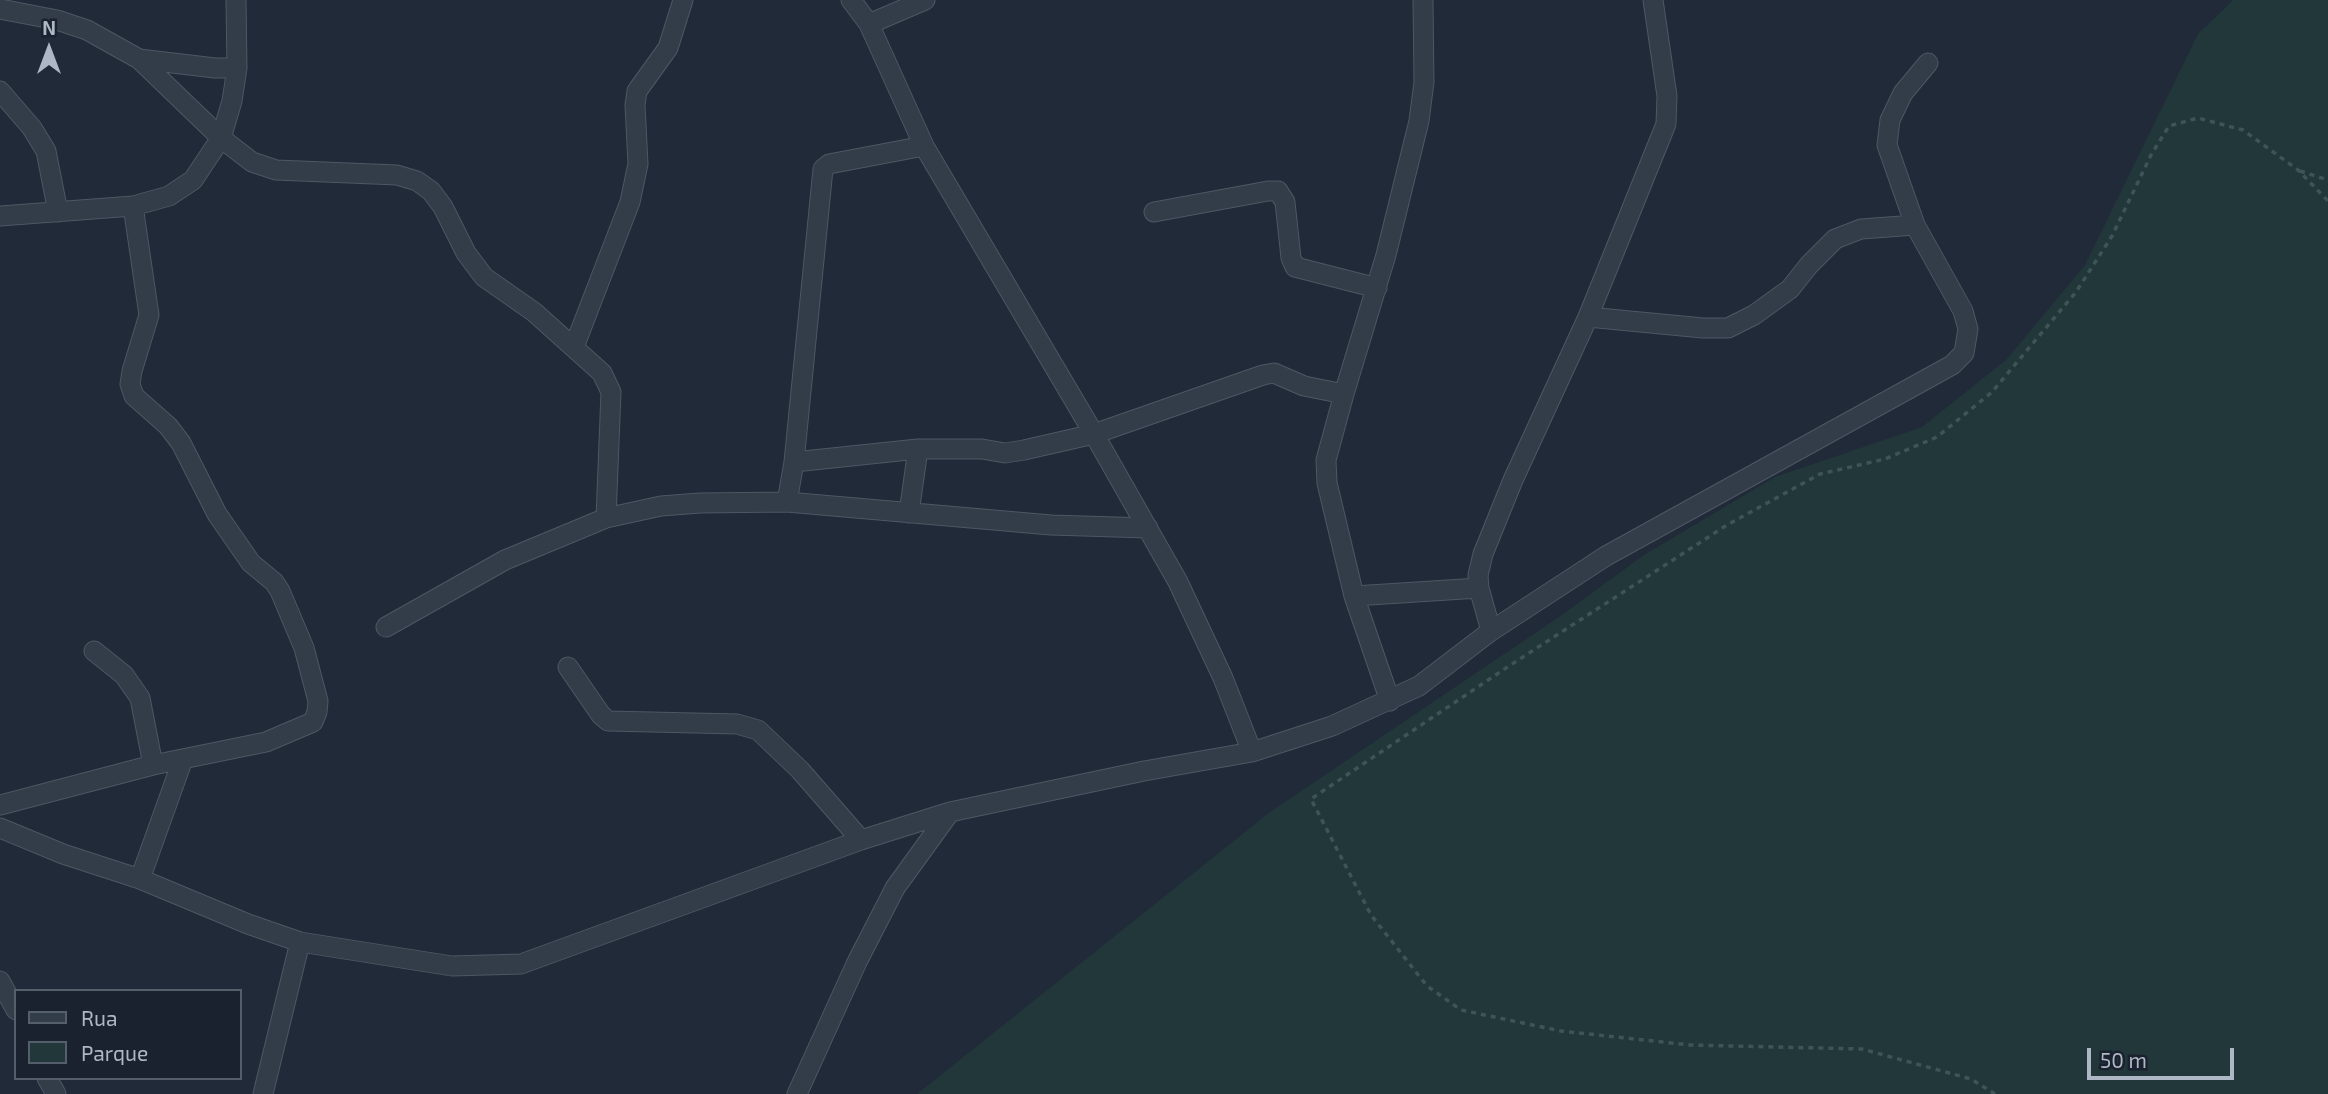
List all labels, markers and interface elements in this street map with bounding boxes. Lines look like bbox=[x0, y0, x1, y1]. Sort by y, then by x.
north arrow bbox=[14, 14, 84, 84]
text: N bbox=[42, 16, 56, 39]
legend bbox=[14, 989, 242, 1080]
text: Rua bbox=[81, 1005, 117, 1030]
scale bar bbox=[2090, 1034, 2237, 1078]
text: Parque bbox=[81, 1040, 148, 1065]
text: 50 m bbox=[2100, 1047, 2147, 1072]

